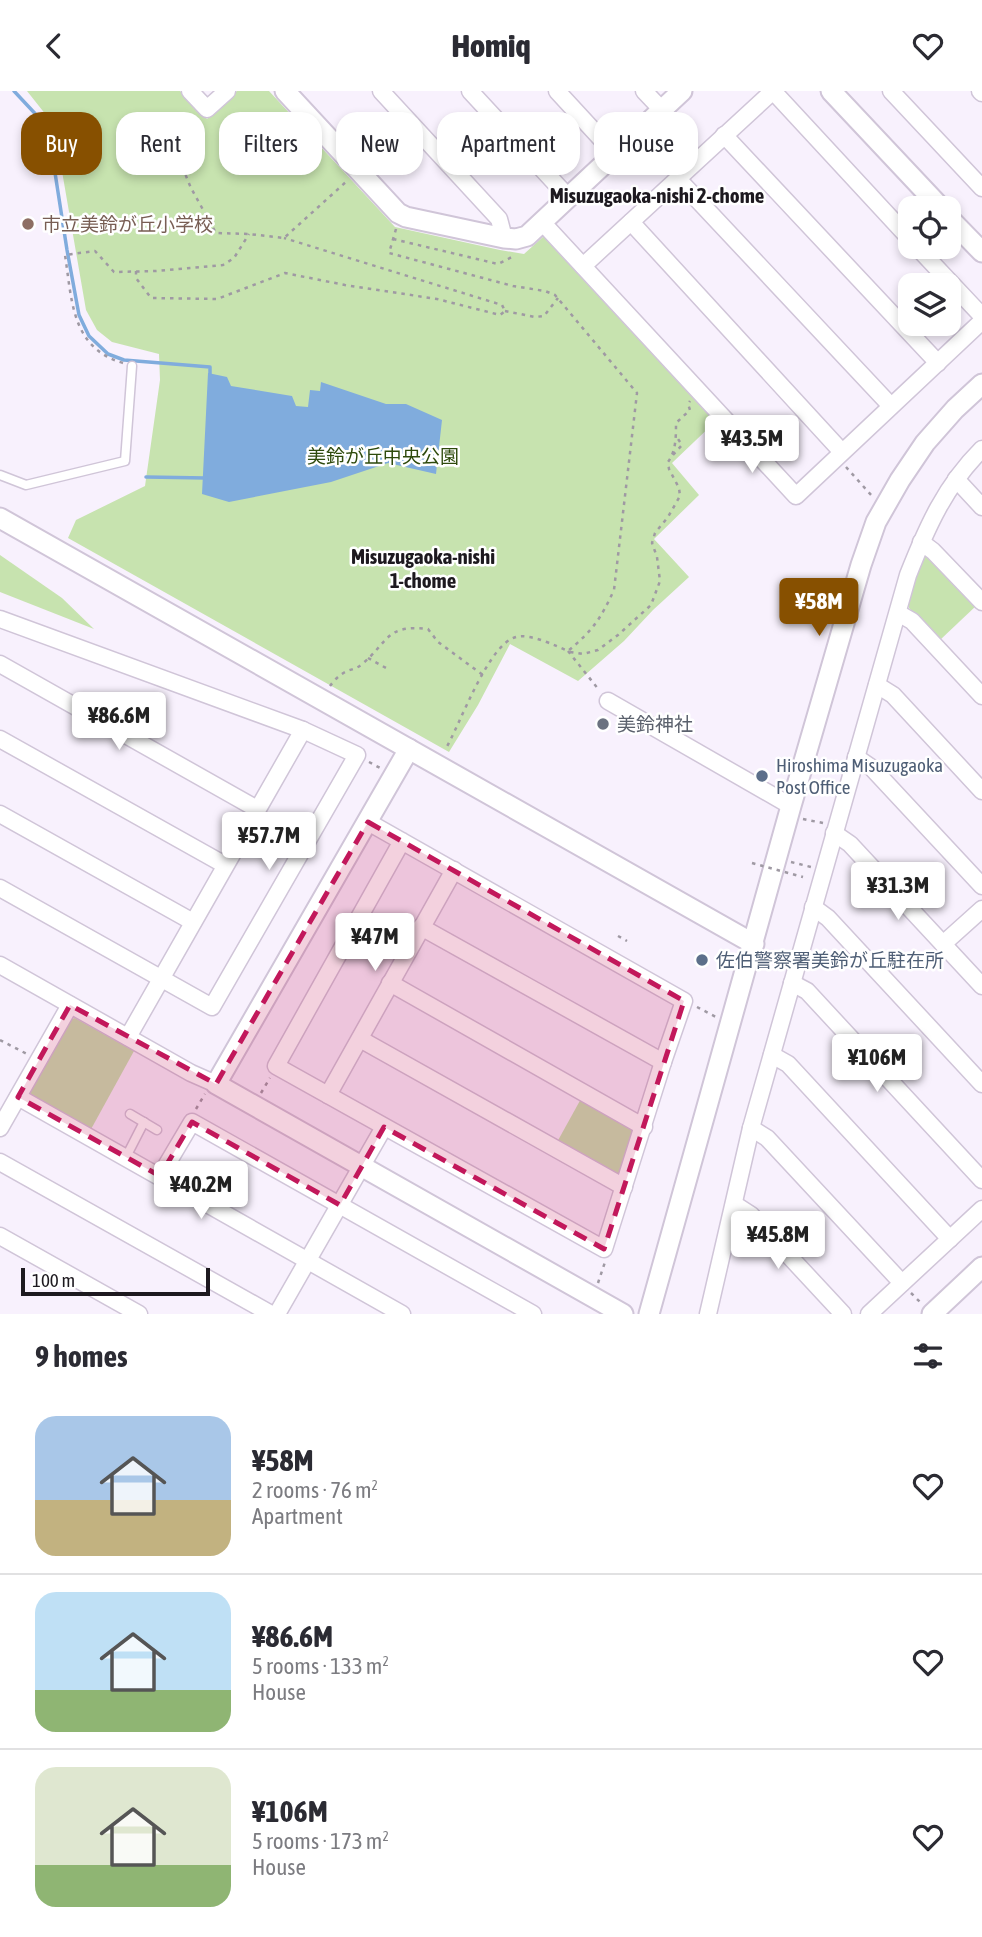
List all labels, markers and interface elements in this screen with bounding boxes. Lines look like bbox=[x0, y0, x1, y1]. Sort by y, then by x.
icon: back bbox=[35, 27, 73, 65]
text: Homiq bbox=[451, 27, 531, 64]
icon: heart bbox=[909, 27, 947, 65]
chip: Buy bbox=[21, 112, 102, 175]
chip: Rent bbox=[116, 112, 205, 175]
chip: Filters bbox=[219, 112, 322, 175]
chip: New bbox=[336, 112, 423, 175]
chip: Apartment bbox=[437, 112, 580, 175]
chip: House bbox=[594, 112, 698, 175]
district label: Misuzugaoka-nishi 2-chome bbox=[550, 183, 764, 207]
map controls bbox=[898, 196, 961, 336]
button: locate bbox=[898, 196, 961, 259]
place label: 市立美鈴が丘小学校 bbox=[42, 213, 213, 235]
marker: 市立美鈴が丘小学校 bbox=[20, 216, 36, 232]
button: layers bbox=[898, 273, 961, 336]
pin: ¥43.5M bbox=[695, 415, 809, 475]
text: ¥43.5M bbox=[721, 425, 783, 451]
park label: 美鈴が丘中央公園 bbox=[307, 445, 459, 467]
district label: Misuzugaoka-nishi 1-chome bbox=[351, 544, 495, 592]
pin: ¥58M bbox=[778, 579, 860, 638]
text: ¥58M bbox=[795, 588, 843, 614]
pin: ¥86.6M bbox=[62, 693, 176, 752]
text: ¥86.6M bbox=[88, 702, 150, 728]
place label: 美鈴神社 bbox=[617, 713, 693, 735]
marker: 美鈴神社 bbox=[595, 716, 611, 732]
place label: Hiroshima Misuzugaoka Post Office bbox=[776, 754, 943, 798]
marker: Hiroshima Misuzugaoka Post Office bbox=[754, 768, 770, 784]
pin: ¥57.7M bbox=[212, 813, 326, 872]
text: ¥57.7M bbox=[238, 822, 300, 848]
pin: ¥31.3M bbox=[841, 863, 955, 922]
text: ¥31.3M bbox=[867, 872, 929, 898]
pin: ¥47M bbox=[334, 913, 416, 973]
text: ¥47M bbox=[351, 923, 399, 949]
place label: 佐伯警察署美鈴が丘駐在所 bbox=[716, 949, 944, 971]
marker: 佐伯警察署美鈴が丘駐在所 bbox=[694, 952, 710, 968]
pin: ¥106M bbox=[828, 1035, 926, 1094]
text: ¥106M bbox=[848, 1044, 906, 1070]
pin: ¥40.2M bbox=[144, 1161, 258, 1221]
text: ¥40.2M bbox=[170, 1171, 232, 1197]
pin: ¥45.8M bbox=[721, 1211, 835, 1271]
text: ¥45.8M bbox=[747, 1221, 809, 1247]
scale bar bbox=[21, 1265, 210, 1297]
text: 100 m bbox=[32, 1269, 75, 1291]
icon: filters bbox=[909, 1337, 947, 1375]
text: 9 homes bbox=[35, 1339, 128, 1373]
text: ¥58M bbox=[252, 1443, 314, 1477]
icon: home bbox=[91, 1444, 175, 1528]
icon: heart bbox=[909, 1467, 947, 1505]
text: 2 rooms · 76 m² bbox=[252, 1477, 378, 1503]
text: Apartment bbox=[252, 1503, 343, 1529]
text: ¥86.6M bbox=[252, 1619, 333, 1653]
icon: home bbox=[91, 1620, 175, 1704]
icon: heart bbox=[909, 1643, 947, 1681]
text: 5 rooms · 133 m² bbox=[252, 1653, 389, 1679]
text: House bbox=[252, 1679, 306, 1705]
text: ¥106M bbox=[252, 1794, 328, 1828]
icon: home bbox=[91, 1795, 175, 1879]
icon: heart bbox=[909, 1818, 947, 1856]
text: 5 rooms · 173 m² bbox=[252, 1828, 389, 1854]
text: House bbox=[252, 1854, 306, 1880]

